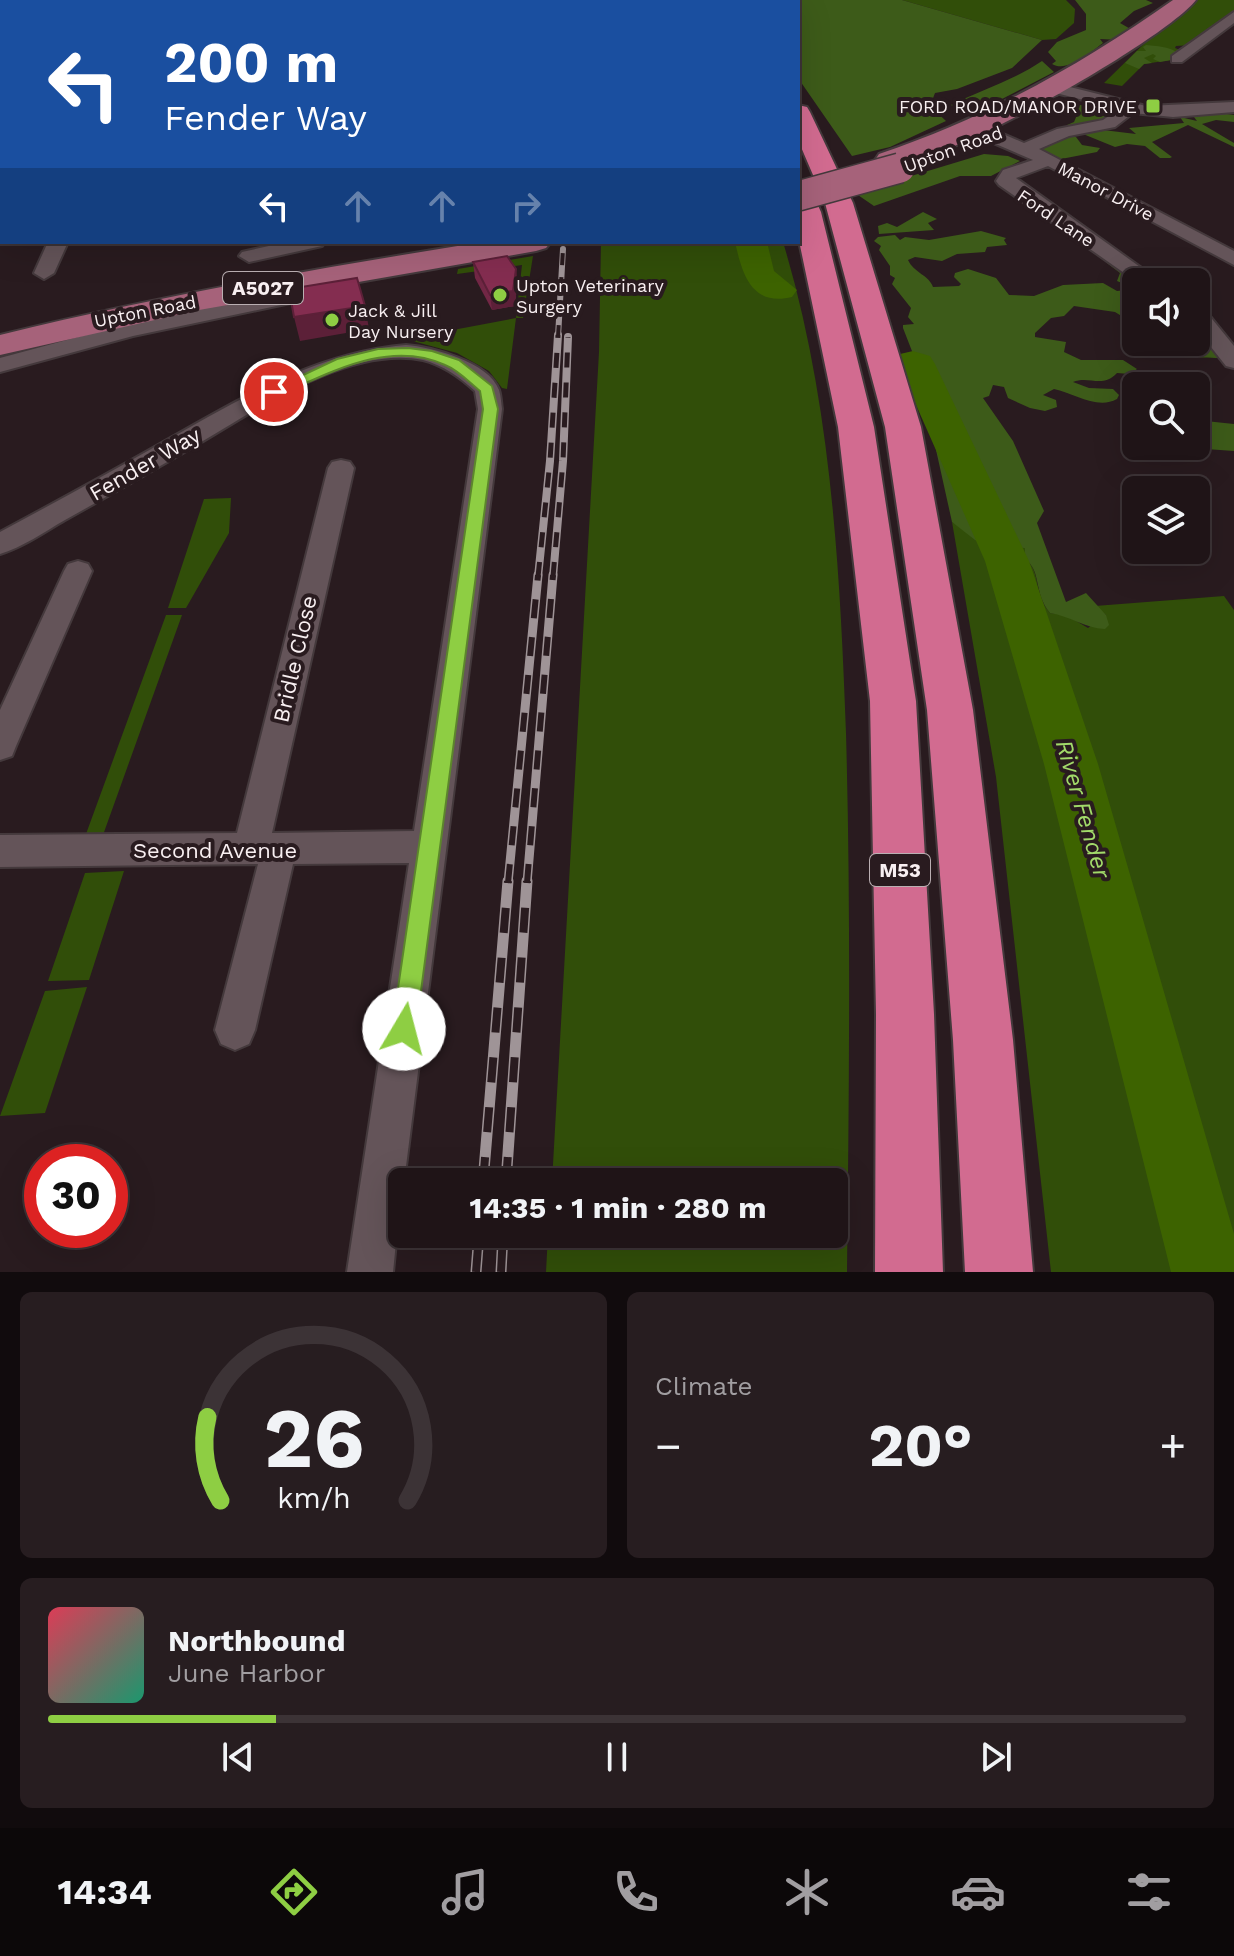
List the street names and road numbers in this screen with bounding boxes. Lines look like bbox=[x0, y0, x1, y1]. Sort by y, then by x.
street label: Upton Road bbox=[901, 121, 1005, 177]
street label: Manor Drive bbox=[1055, 157, 1157, 225]
street label: Ford Lane bbox=[1014, 185, 1098, 251]
road number: A5027 bbox=[223, 272, 303, 304]
street label: Upton Road bbox=[92, 291, 198, 331]
street label: Fender Way bbox=[85, 422, 205, 506]
street label: Bridle Close bbox=[268, 593, 322, 725]
street label: Second Avenue bbox=[133, 838, 297, 863]
road number: M53 bbox=[870, 854, 930, 886]

